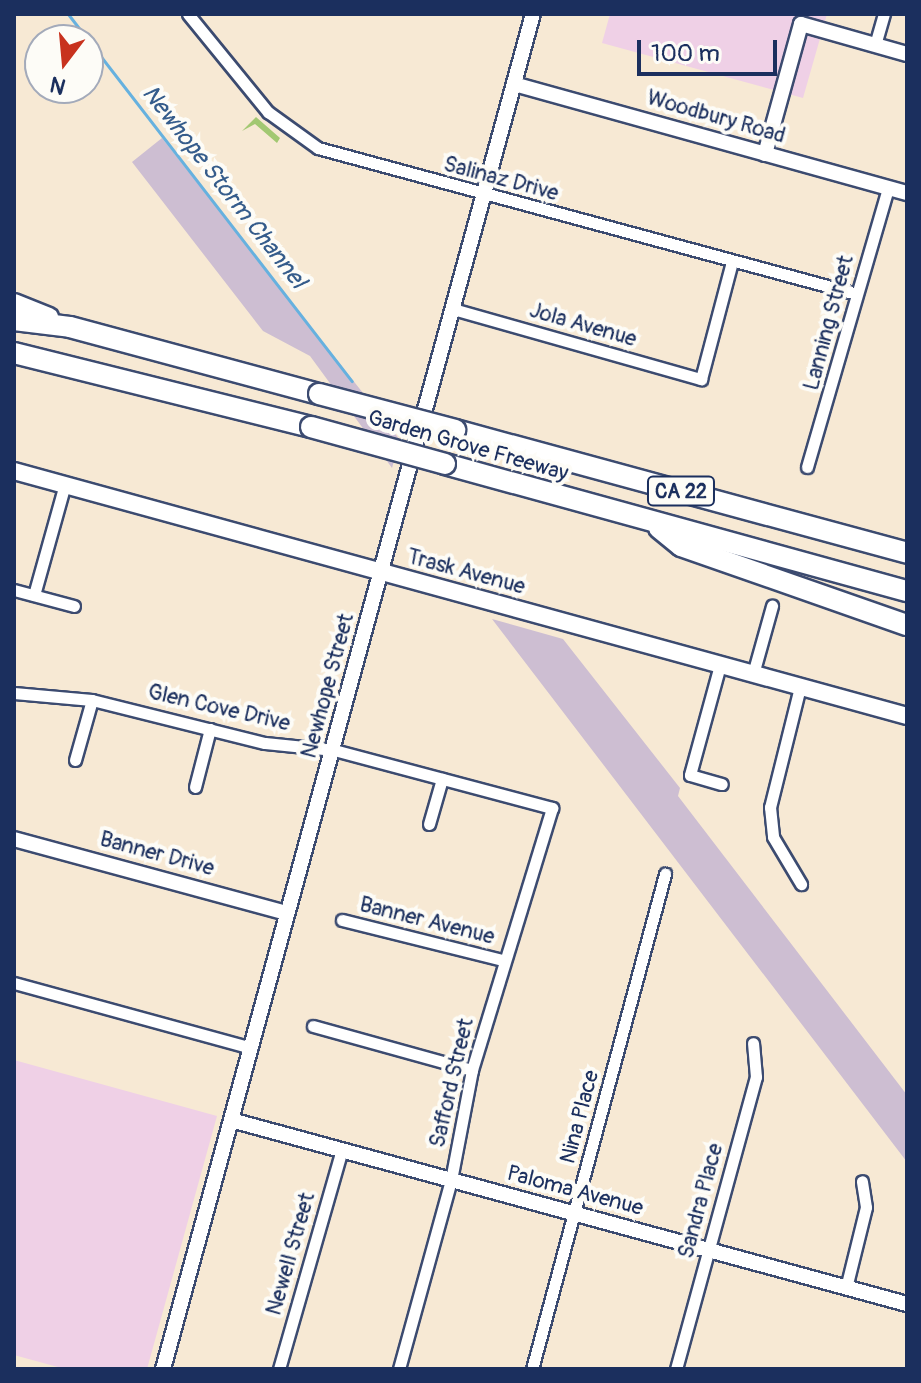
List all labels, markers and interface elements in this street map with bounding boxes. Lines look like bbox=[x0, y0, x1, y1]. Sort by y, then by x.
north arrow bbox=[24, 24, 104, 104]
scale bar bbox=[641, 24, 781, 74]
text: 100 m bbox=[651, 39, 720, 68]
text: N bbox=[47, 70, 69, 101]
water label: Newhope Storm Channel bbox=[136, 80, 312, 294]
street label: Woodbury Road bbox=[644, 85, 788, 149]
street label: Salinaz Drive bbox=[441, 151, 561, 207]
street label: Lanning Street bbox=[798, 253, 860, 393]
street label: Jola Avenue bbox=[526, 297, 640, 353]
street label: Garden Grove Freeway bbox=[365, 405, 571, 487]
road number: CA 22 bbox=[645, 475, 717, 507]
street label: Trask Avenue bbox=[404, 544, 528, 600]
street label: Newhope Street bbox=[296, 611, 360, 761]
street label: Glen Cove Drive bbox=[145, 679, 293, 737]
street label: Banner Drive bbox=[97, 826, 217, 882]
street label: Banner Avenue bbox=[357, 891, 497, 951]
street label: Safford Street bbox=[424, 1016, 480, 1150]
street label: Nina Place bbox=[555, 1067, 605, 1167]
street label: Sandra Place bbox=[673, 1141, 729, 1261]
street label: Paloma Avenue bbox=[504, 1160, 646, 1222]
street label: Newell Street bbox=[261, 1190, 321, 1318]

